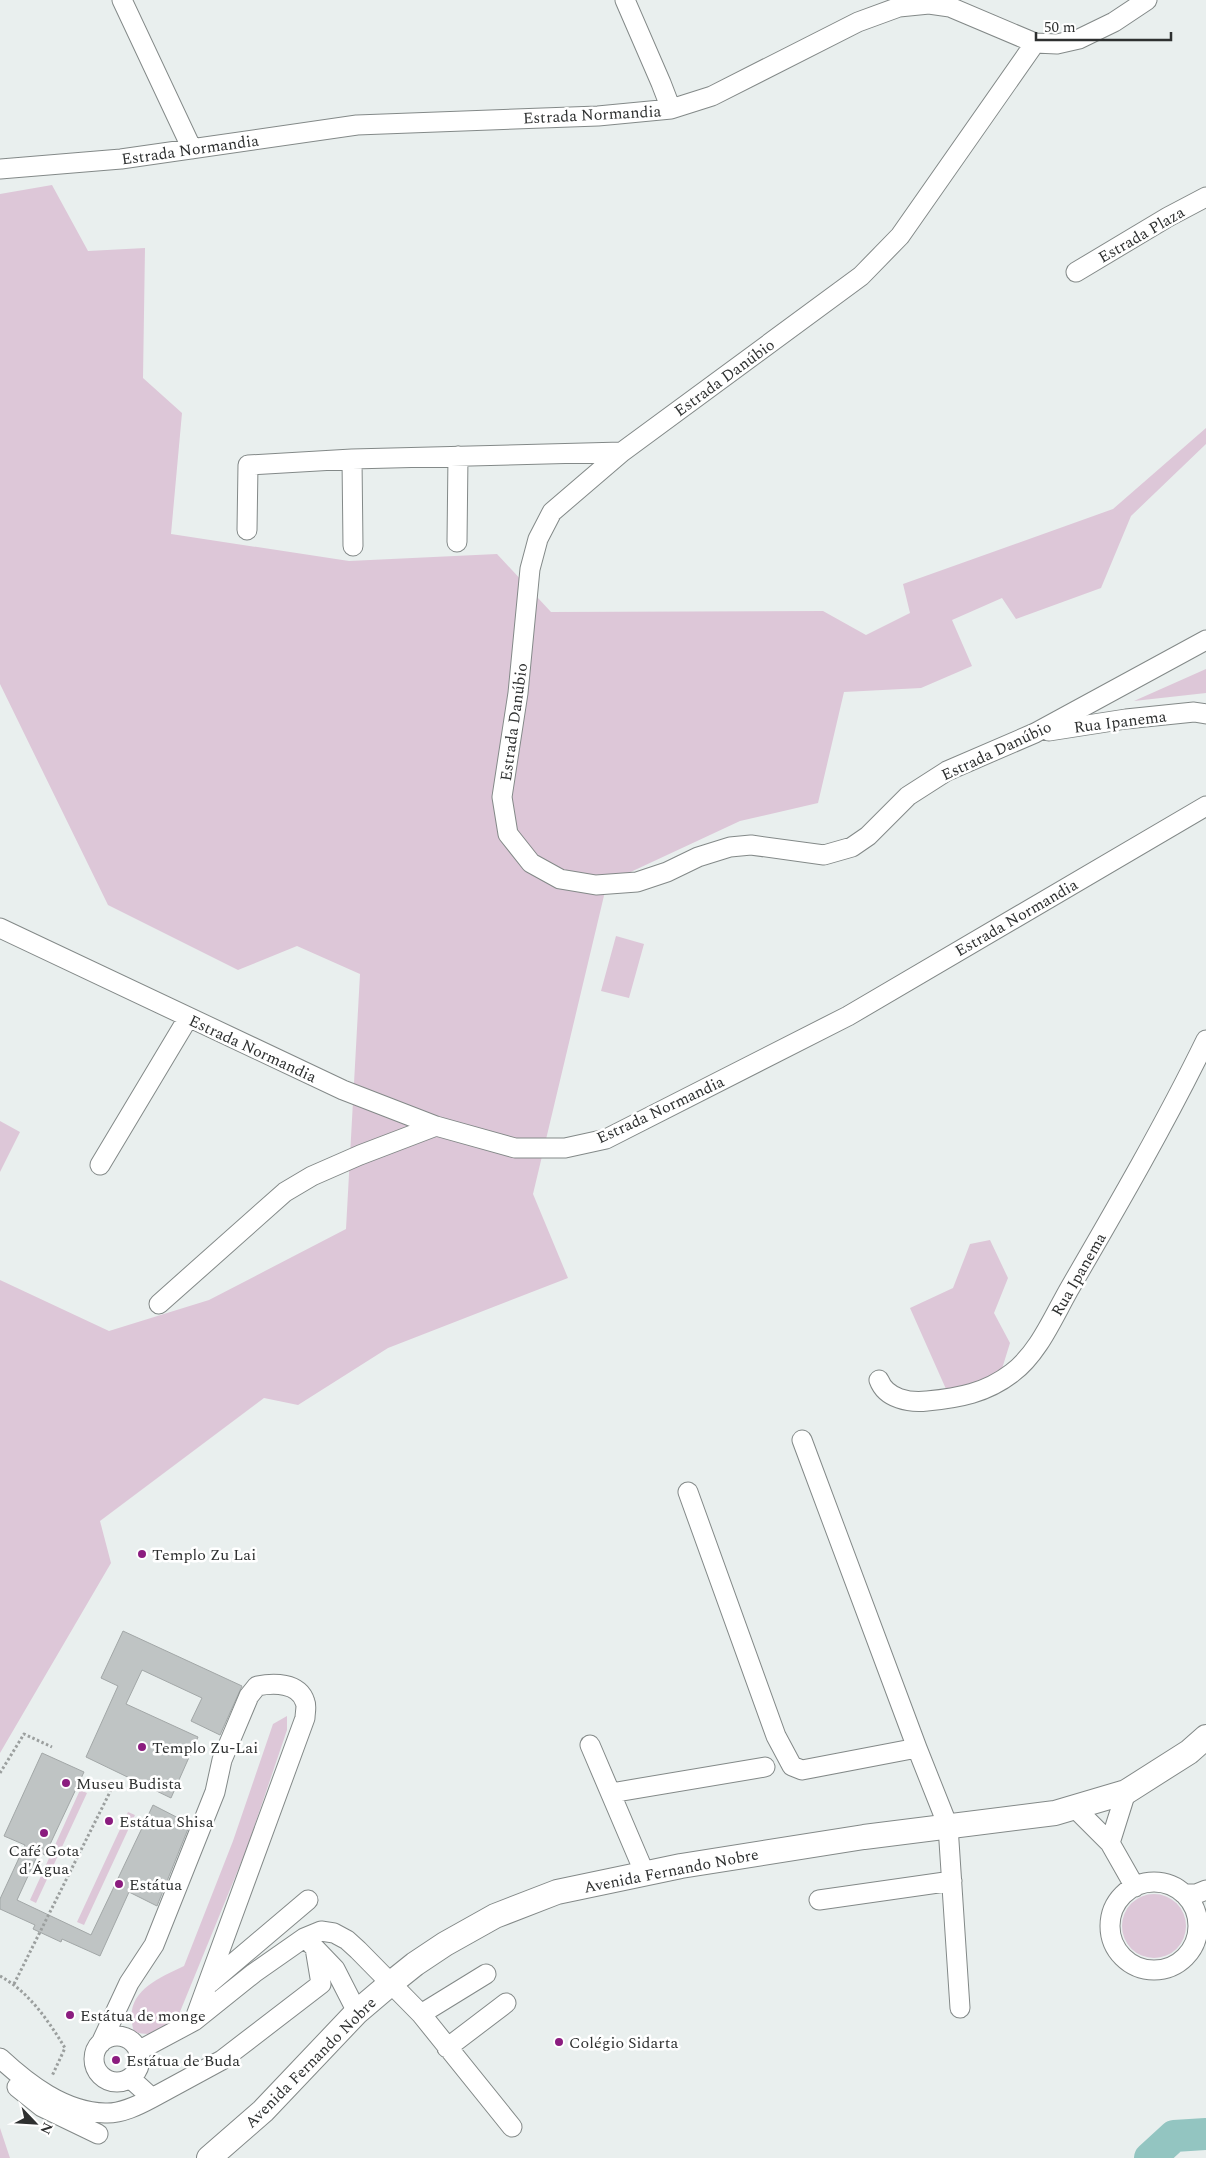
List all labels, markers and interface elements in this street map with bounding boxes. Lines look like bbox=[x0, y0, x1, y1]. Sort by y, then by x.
scale bar bbox=[1036, 10, 1171, 42]
text: 50 m bbox=[1044, 16, 1076, 39]
street label: Estrada Normandia bbox=[522, 99, 662, 131]
street label: Estrada Normandia bbox=[120, 128, 261, 172]
street label: Estrada Plaza bbox=[1094, 200, 1189, 269]
street label: Estrada Danúbio bbox=[669, 333, 780, 423]
street label: Estrada Danúbio bbox=[494, 661, 534, 783]
street label: Rua Ipanema bbox=[1072, 704, 1168, 740]
street label: Estrada Danúbio bbox=[937, 715, 1056, 787]
street label: Estrada Normandia bbox=[951, 873, 1083, 963]
street label: Estrada Normandia bbox=[185, 1009, 321, 1089]
street label: Estrada Normandia bbox=[593, 1070, 728, 1150]
street label: Rua Ipanema bbox=[1045, 1228, 1113, 1321]
place label: Templo Zu Lai bbox=[152, 1543, 256, 1567]
marker: Templo Zu Lai bbox=[136, 1548, 148, 1560]
place label: Templo Zu-Lai bbox=[152, 1736, 258, 1760]
marker: Templo Zu-Lai bbox=[136, 1741, 148, 1753]
place label: Museu Budista bbox=[76, 1772, 182, 1796]
marker: Museu Budista bbox=[60, 1777, 72, 1789]
place label: Estátua Shisa bbox=[119, 1810, 214, 1834]
marker: Estátua Shisa bbox=[103, 1815, 115, 1827]
marker: Café Gota d'Água bbox=[38, 1827, 50, 1839]
place label: Café Gota d'Água bbox=[9, 1839, 80, 1881]
street label: Avenida Fernando Nobre bbox=[582, 1842, 761, 1900]
place label: Estátua bbox=[129, 1873, 182, 1897]
marker: Estátua bbox=[113, 1878, 125, 1890]
street label: Avenida Fernando Nobre bbox=[239, 1991, 382, 2134]
place label: Estátua de monge bbox=[80, 2004, 206, 2028]
marker: Estátua de monge bbox=[64, 2009, 76, 2021]
place label: Colégio Sidarta bbox=[569, 2031, 678, 2055]
marker: Colégio Sidarta bbox=[553, 2036, 565, 2048]
place label: Estátua de Buda bbox=[126, 2049, 240, 2073]
marker: Estátua de Buda bbox=[110, 2054, 122, 2066]
north arrow bbox=[10, 2098, 60, 2148]
text: N bbox=[34, 2119, 58, 2138]

